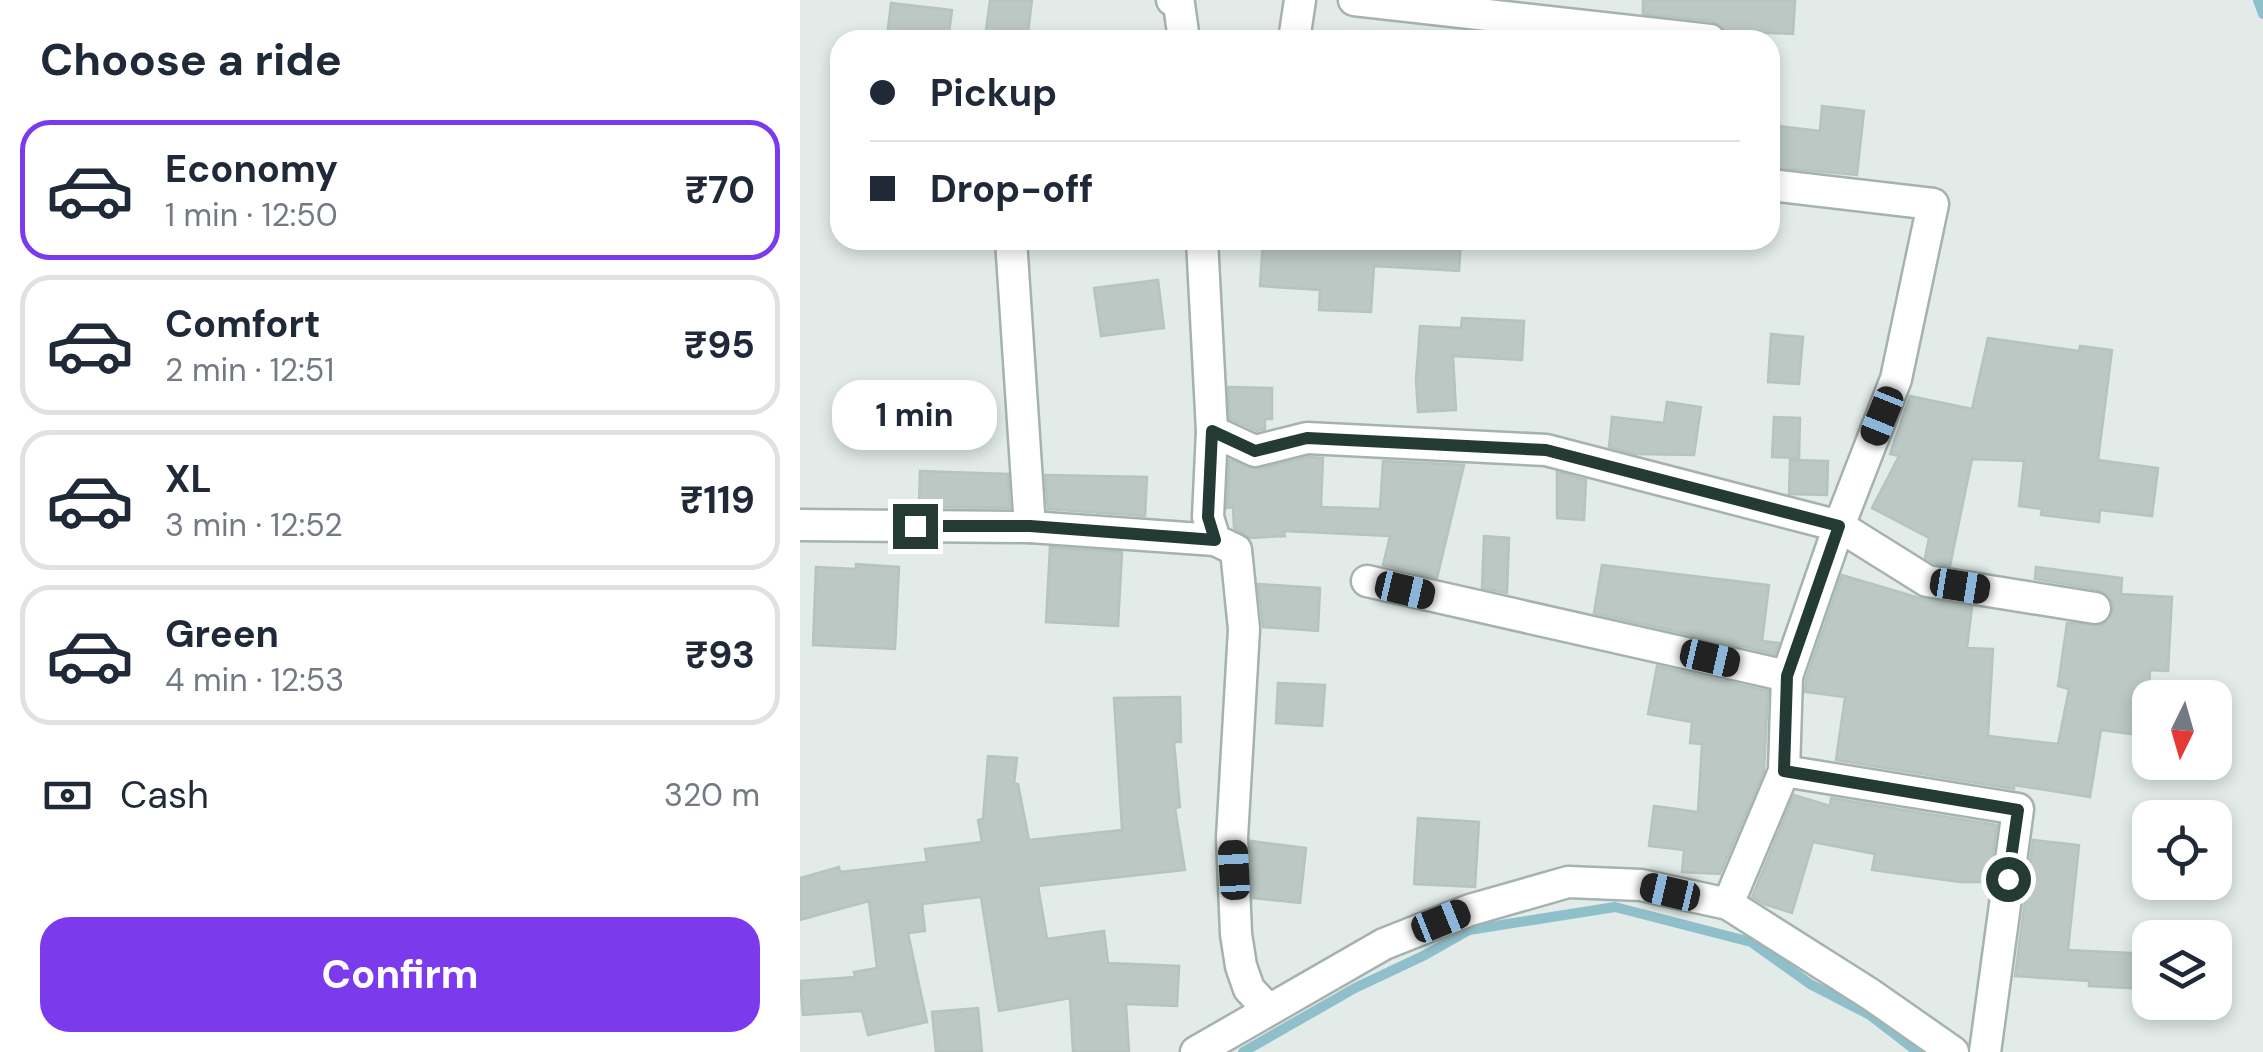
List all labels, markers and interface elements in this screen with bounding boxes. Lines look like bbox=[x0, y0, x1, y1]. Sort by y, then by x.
text: Choose a ride bbox=[40, 30, 342, 89]
text: Pickup bbox=[930, 68, 1057, 118]
text: Economy bbox=[165, 144, 338, 194]
icon: car bbox=[45, 145, 135, 235]
text: Drop-off bbox=[930, 164, 1093, 214]
text: ₹70 bbox=[685, 165, 755, 215]
text: 1 min · 12:50 bbox=[165, 194, 338, 236]
text: Comfort bbox=[165, 299, 321, 349]
icon: car bbox=[45, 300, 135, 390]
text: ₹95 bbox=[684, 320, 755, 370]
text: 2 min · 12:51 bbox=[165, 349, 334, 391]
callout: 1 min bbox=[832, 381, 998, 451]
car bbox=[1857, 383, 1907, 449]
text: 1 min bbox=[876, 394, 953, 436]
text: XL bbox=[165, 454, 212, 504]
icon: car bbox=[45, 455, 135, 545]
text: ₹119 bbox=[680, 475, 755, 525]
text: 3 min · 12:52 bbox=[165, 504, 343, 546]
route end bbox=[893, 504, 938, 549]
car bbox=[1928, 566, 1992, 606]
car bbox=[1372, 569, 1438, 611]
text: Green bbox=[165, 609, 279, 659]
icon: car bbox=[45, 610, 135, 700]
text: ₹93 bbox=[685, 630, 755, 680]
car bbox=[1677, 637, 1743, 679]
text: 4 min · 12:53 bbox=[165, 659, 344, 701]
north arrow bbox=[2132, 680, 2232, 780]
map controls bbox=[2132, 680, 2232, 1020]
icon: cash bbox=[40, 768, 95, 823]
text: Cash bbox=[120, 770, 209, 820]
text: 320 m bbox=[664, 774, 760, 816]
button: locate bbox=[2132, 800, 2232, 900]
car bbox=[1217, 839, 1251, 901]
route start bbox=[1986, 857, 2031, 902]
car bbox=[1637, 871, 1703, 913]
car bbox=[1408, 896, 1474, 946]
button: Confirm bbox=[40, 917, 760, 1032]
button: layers bbox=[2132, 920, 2232, 1020]

